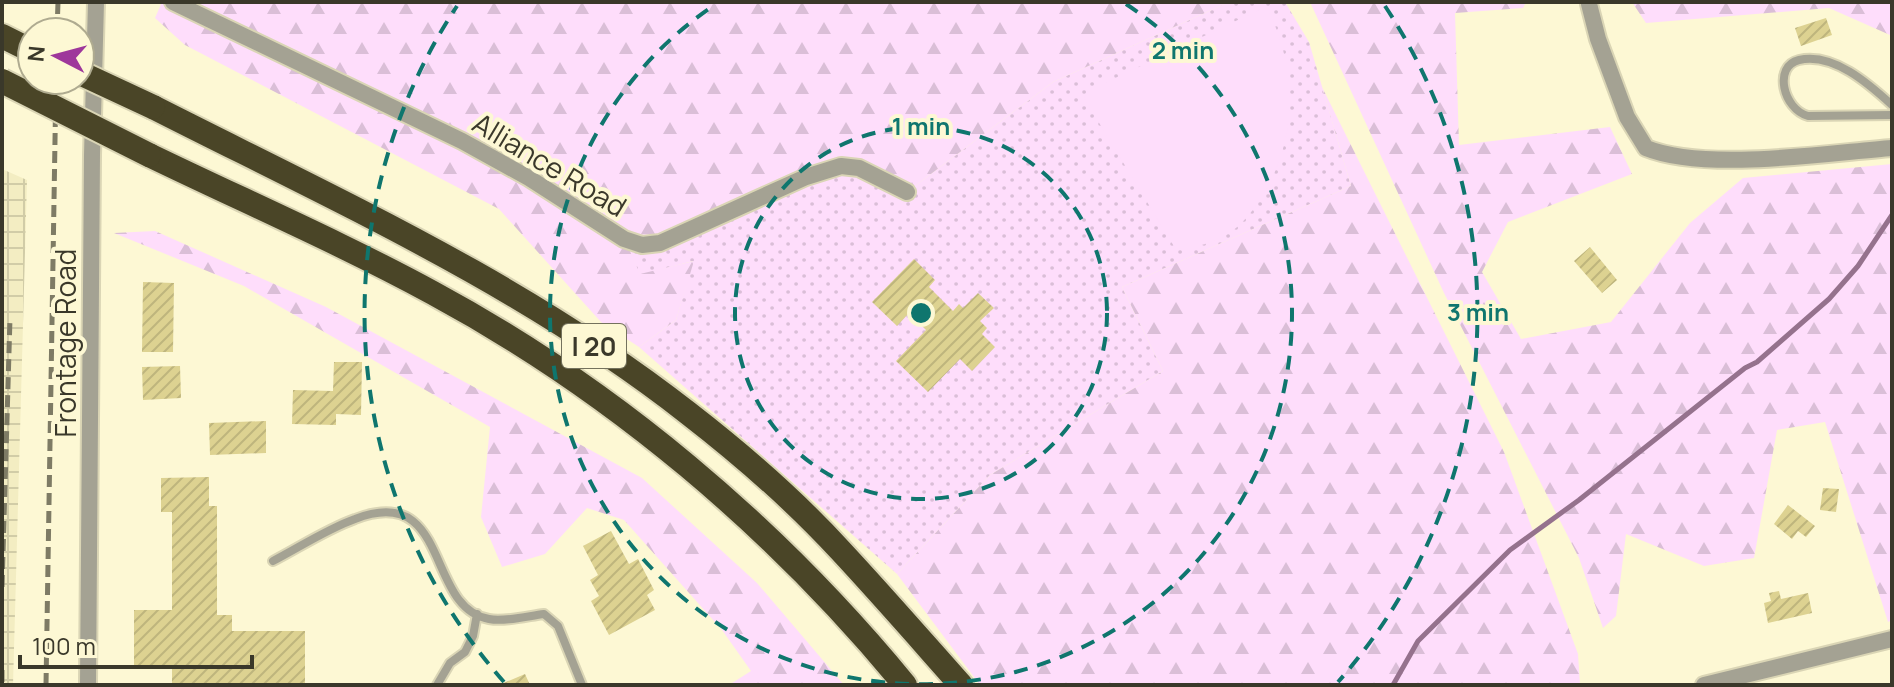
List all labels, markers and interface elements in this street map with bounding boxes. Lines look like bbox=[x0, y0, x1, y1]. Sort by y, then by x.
north arrow bbox=[16, 16, 96, 96]
text: 2 min bbox=[1152, 33, 1214, 66]
text: N bbox=[20, 44, 52, 63]
street label: Alliance Road bbox=[466, 103, 634, 225]
text: 1 min bbox=[892, 109, 950, 142]
street label: Frontage Road bbox=[46, 249, 84, 437]
text: 3 min bbox=[1447, 295, 1509, 328]
centre of rings bbox=[907, 299, 935, 327]
road number: I 20 bbox=[562, 324, 626, 368]
scale bar bbox=[20, 619, 252, 669]
text: 100 m bbox=[32, 629, 96, 662]

